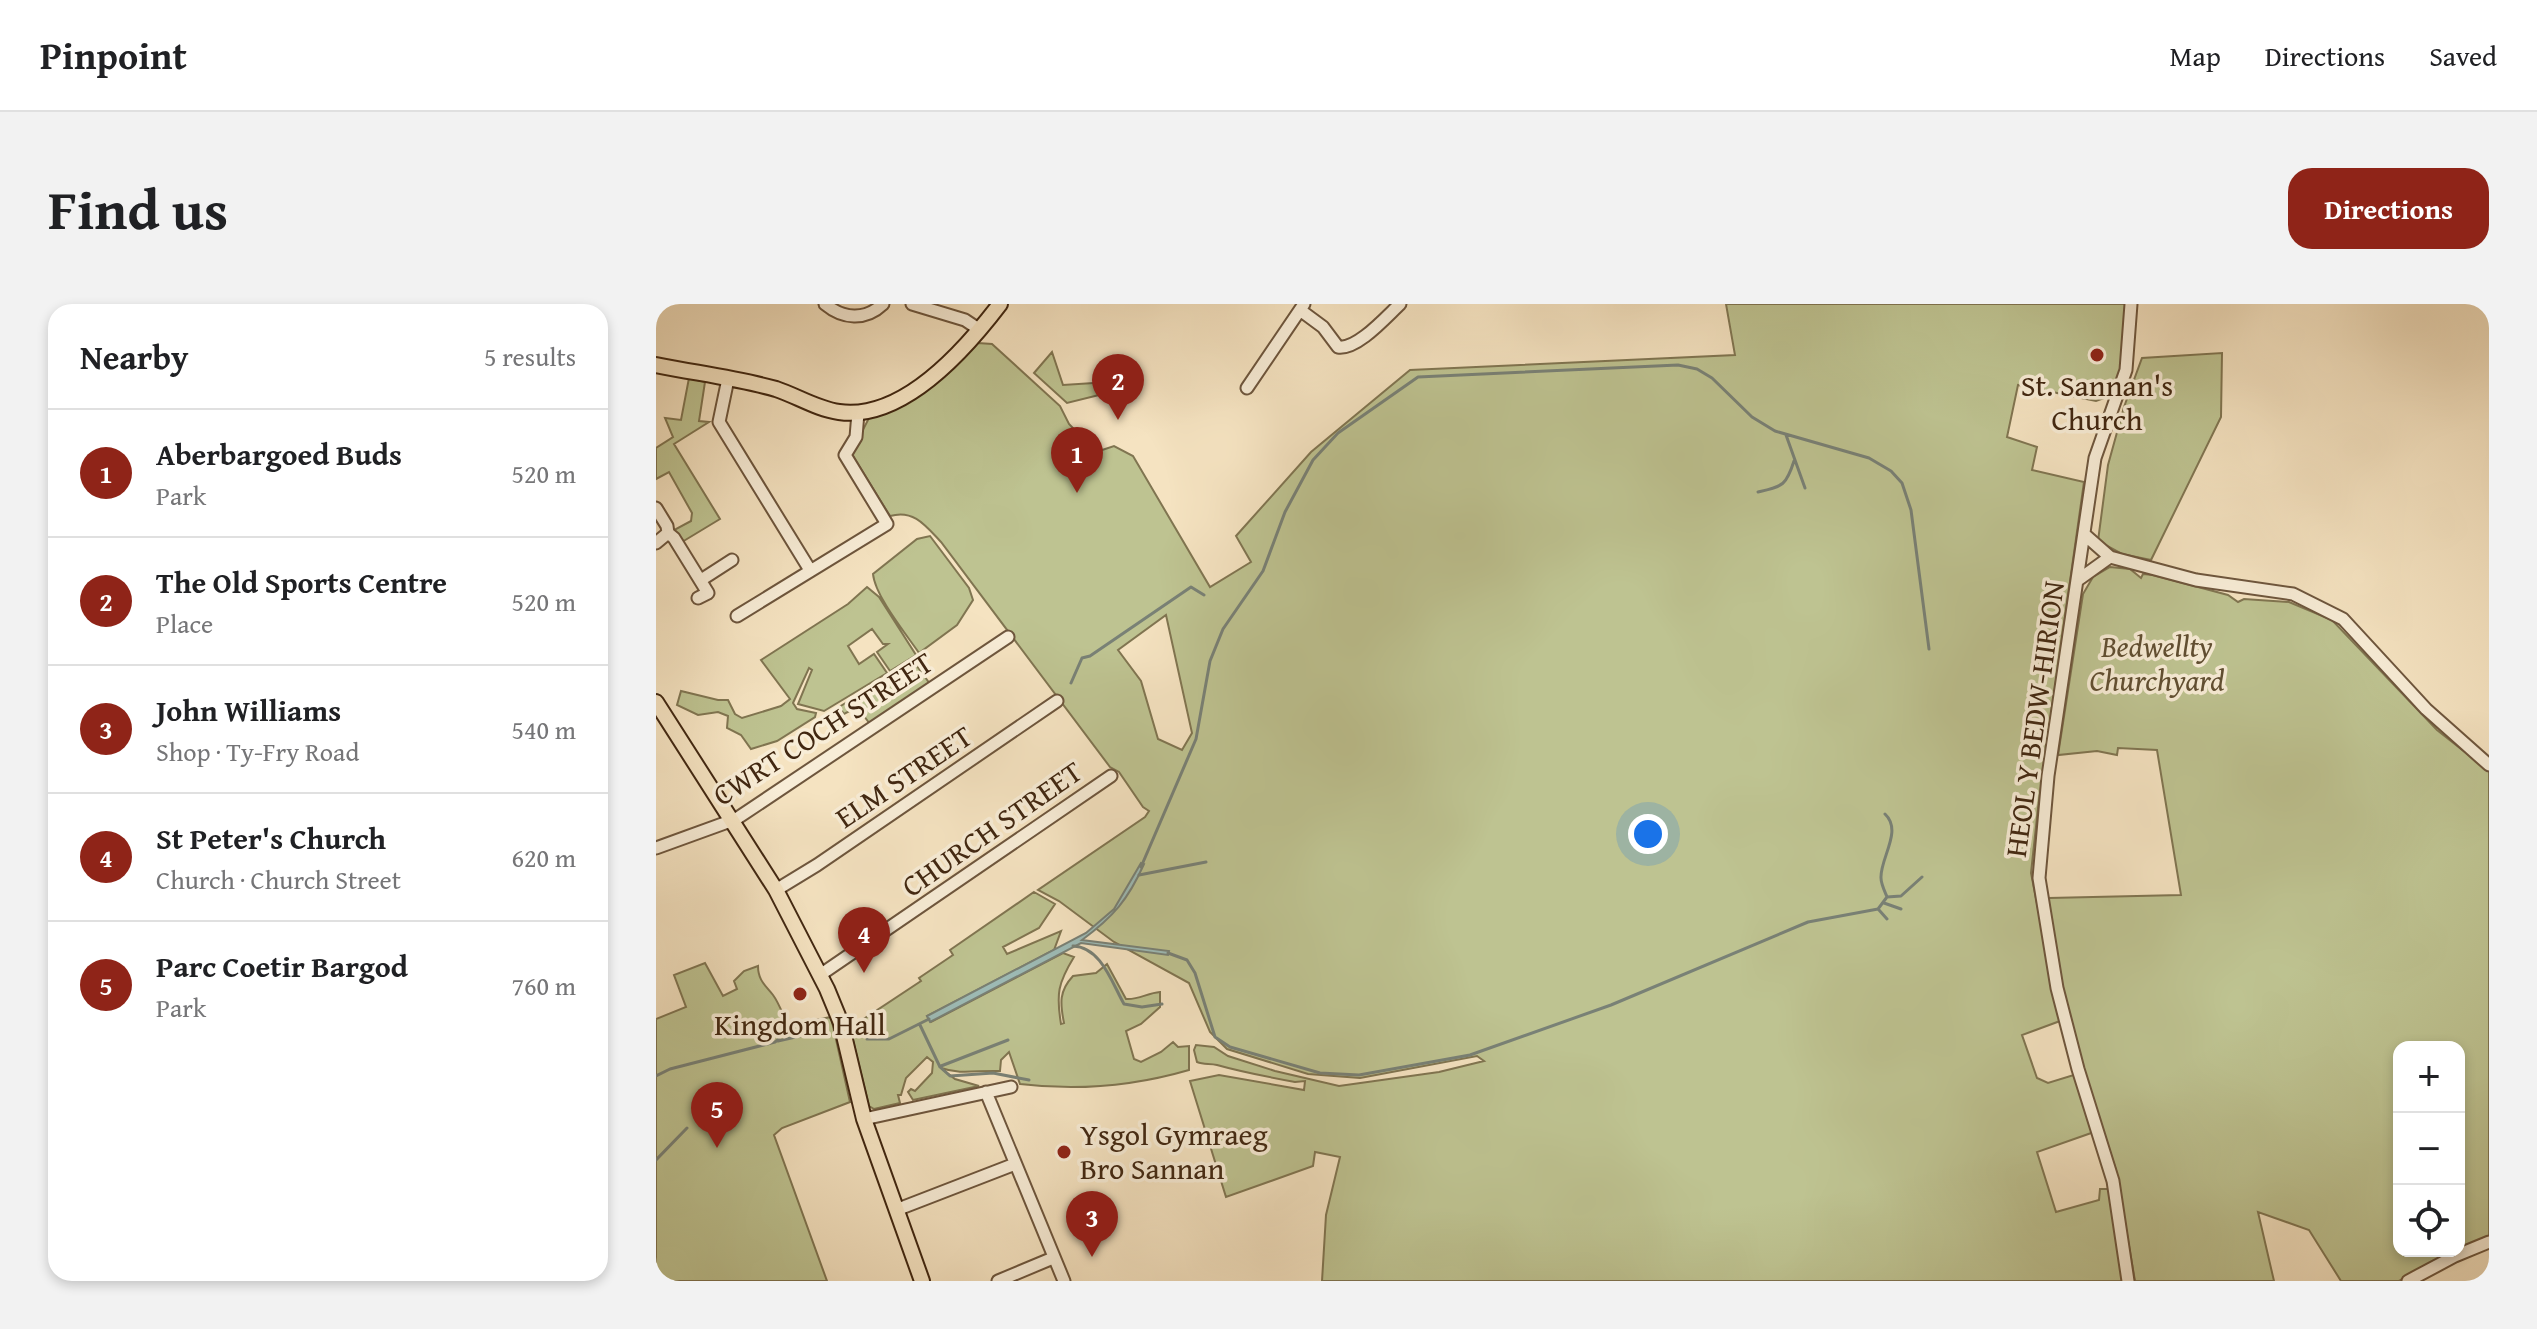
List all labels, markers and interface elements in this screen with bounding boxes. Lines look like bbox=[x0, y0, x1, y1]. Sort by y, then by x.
text: Pinpoint bbox=[40, 27, 187, 83]
text: Map bbox=[2169, 35, 2221, 76]
text: Directions bbox=[2265, 35, 2385, 76]
text: Saved bbox=[2429, 35, 2497, 76]
text: Find us bbox=[48, 167, 228, 250]
button: Directions bbox=[2288, 168, 2489, 249]
text: Nearby bbox=[80, 332, 189, 381]
text: 5 results bbox=[484, 337, 576, 376]
marker: St. Sannan's Church bbox=[2088, 346, 2106, 364]
pin: 2 bbox=[1092, 354, 1144, 420]
place label: St. Sannan's Church bbox=[2021, 363, 2173, 441]
pin: 1 bbox=[1051, 427, 1103, 493]
text: Aberbargoed Buds bbox=[156, 432, 402, 476]
text: 1 bbox=[99, 454, 113, 493]
text: 520 m bbox=[511, 454, 576, 493]
text: Park bbox=[156, 476, 206, 515]
text: The Old Sports Centre bbox=[156, 560, 447, 604]
street label: HEOL Y BEDW-HIRION bbox=[1993, 578, 2075, 860]
text: 2 bbox=[99, 582, 113, 621]
text: 520 m bbox=[511, 582, 576, 621]
text: Place bbox=[156, 604, 213, 643]
park label: Bedwellty Churchyard bbox=[2089, 624, 2225, 702]
street label: CWRT COCH STREET bbox=[703, 640, 942, 816]
text: John Williams bbox=[156, 688, 341, 732]
text: 3 bbox=[99, 710, 113, 749]
text: 540 m bbox=[511, 710, 576, 749]
street label: ELM STREET bbox=[826, 714, 981, 838]
text: Shop · Ty-Fry Road bbox=[156, 732, 359, 771]
street label: CHURCH STREET bbox=[892, 749, 1091, 907]
your location bbox=[1628, 814, 1668, 854]
text: St Peter's Church bbox=[156, 816, 386, 860]
text: 4 bbox=[99, 838, 113, 877]
text: 620 m bbox=[511, 838, 576, 877]
text: Church · Church Street bbox=[156, 860, 401, 899]
pin: 4 bbox=[838, 907, 890, 973]
text: Parc Coetir Bargod bbox=[156, 944, 408, 988]
text: 5 bbox=[99, 966, 113, 1005]
text: 760 m bbox=[511, 966, 576, 1005]
marker: Kingdom Hall bbox=[791, 985, 809, 1003]
text: Park bbox=[156, 988, 206, 1027]
place label: Kingdom Hall bbox=[714, 1002, 886, 1046]
map controls bbox=[2393, 1041, 2465, 1257]
button: + bbox=[2393, 1041, 2465, 1113]
pin: 5 bbox=[691, 1082, 743, 1148]
place label: Ysgol Gymraeg Bro Sannan bbox=[1080, 1112, 1268, 1190]
button: − bbox=[2393, 1113, 2465, 1185]
marker: Ysgol Gymraeg Bro Sannan bbox=[1055, 1143, 1073, 1161]
button: locate bbox=[2393, 1185, 2465, 1257]
pin: 3 bbox=[1066, 1191, 1118, 1257]

